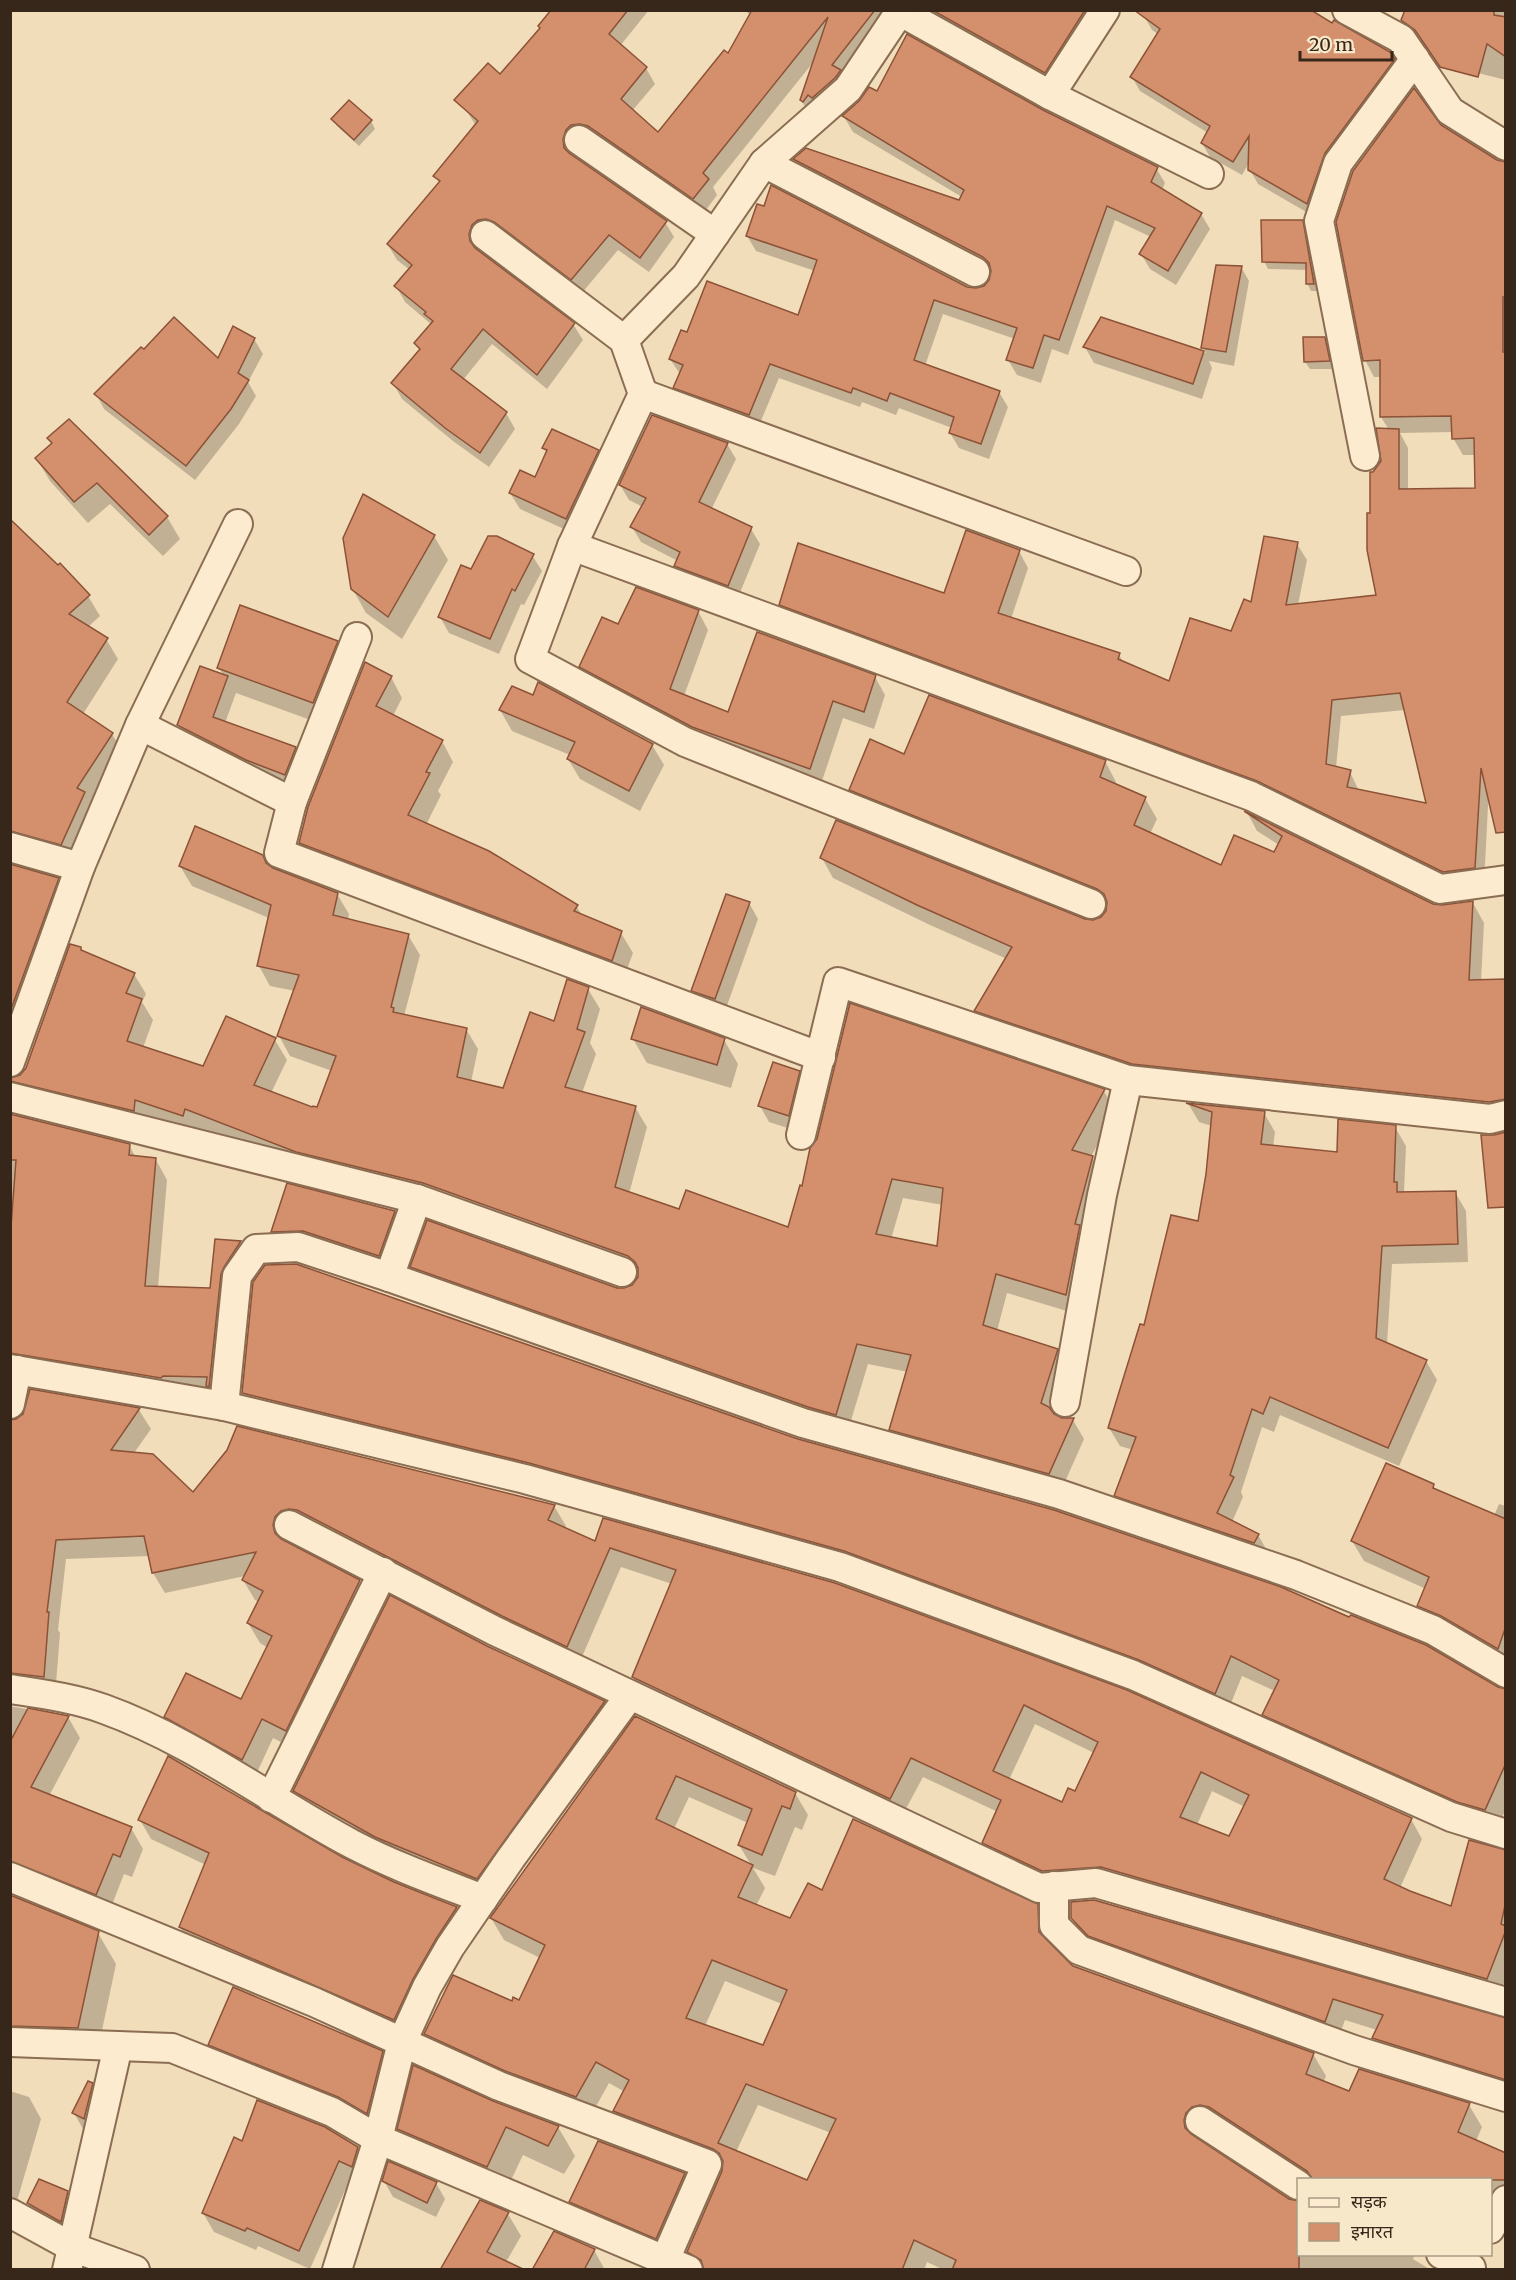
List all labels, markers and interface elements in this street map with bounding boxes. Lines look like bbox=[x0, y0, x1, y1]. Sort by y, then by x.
scale bar bbox=[1300, 24, 1392, 62]
text: 20 m bbox=[1309, 33, 1353, 56]
legend bbox=[1297, 2178, 1492, 2256]
text: सड़क bbox=[1351, 2190, 1388, 2213]
text: इमारत bbox=[1351, 2220, 1394, 2243]

